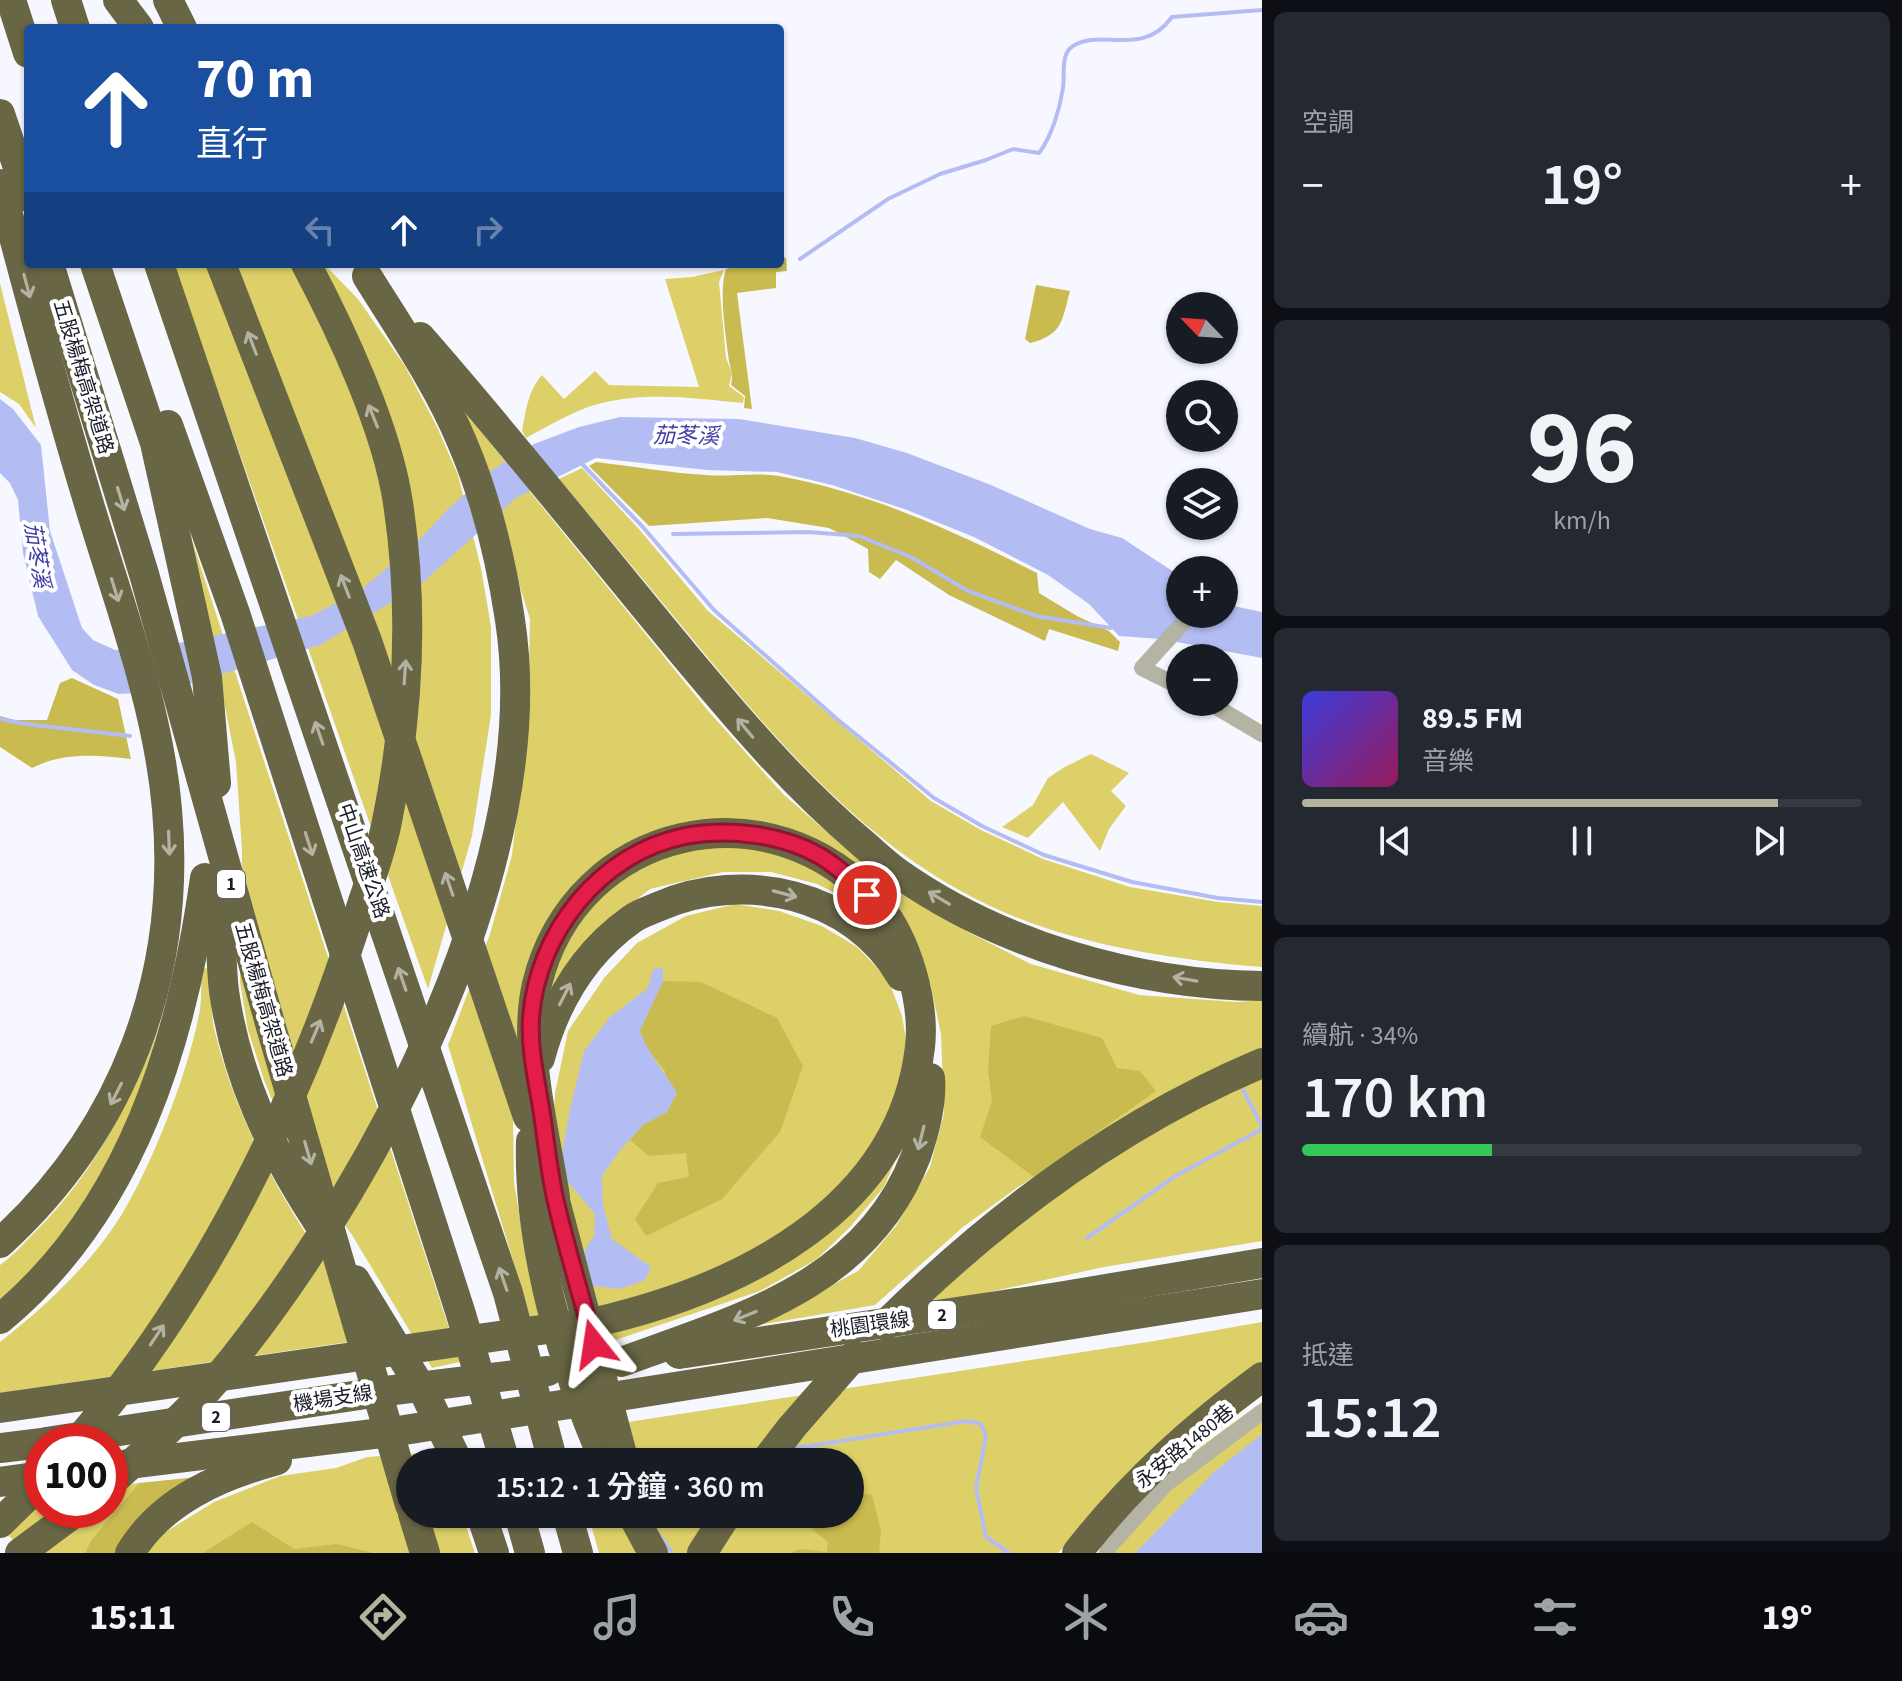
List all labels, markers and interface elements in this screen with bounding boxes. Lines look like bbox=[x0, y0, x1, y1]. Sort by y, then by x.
text: 70 m bbox=[196, 40, 314, 119]
icon: ahead bbox=[64, 56, 168, 160]
text: 空調 bbox=[1302, 104, 1354, 141]
text: 直行 bbox=[196, 119, 268, 170]
text: 19° bbox=[1541, 143, 1623, 228]
text: − bbox=[1302, 155, 1324, 218]
text: + bbox=[1840, 155, 1862, 218]
icon: left bbox=[298, 208, 342, 252]
icon: ahead bbox=[382, 208, 426, 252]
icon: right bbox=[466, 208, 510, 252]
one-way arrow bbox=[20, 273, 35, 299]
north arrow bbox=[1166, 292, 1238, 364]
map controls bbox=[1166, 292, 1238, 716]
street label: 五股楊梅高架道路 bbox=[46, 296, 120, 458]
one-way arrow bbox=[244, 332, 258, 356]
text: 96 bbox=[1527, 376, 1637, 524]
button: search bbox=[1166, 380, 1238, 452]
one-way arrow bbox=[365, 404, 380, 429]
water label: 茄苳溪 bbox=[653, 419, 722, 453]
button: layers bbox=[1166, 468, 1238, 540]
one-way arrow bbox=[114, 486, 129, 512]
text: km/h bbox=[1553, 502, 1611, 539]
water label: 茄苳溪 bbox=[16, 520, 58, 593]
button: + bbox=[1166, 556, 1238, 628]
one-way arrow bbox=[337, 574, 351, 599]
one-way arrow bbox=[108, 576, 123, 602]
button: − bbox=[1166, 644, 1238, 716]
one-way arrow bbox=[398, 659, 413, 686]
text: 89.5 FM bbox=[1422, 697, 1523, 740]
one-way arrow bbox=[736, 718, 754, 738]
one-way arrow bbox=[311, 721, 326, 746]
text: 音樂 bbox=[1422, 743, 1474, 780]
street label: 中山高速公路 bbox=[330, 800, 396, 922]
icon: previous bbox=[1373, 819, 1417, 863]
icon: pause bbox=[1560, 819, 1604, 863]
icon: next bbox=[1747, 819, 1791, 863]
one-way arrow bbox=[161, 829, 176, 856]
one-way arrow bbox=[303, 831, 317, 856]
pin bbox=[833, 861, 901, 929]
road number: 1 bbox=[217, 870, 245, 898]
one-way arrow bbox=[441, 872, 456, 897]
icon: arrive bbox=[845, 873, 889, 917]
one-way arrow bbox=[771, 887, 797, 902]
one-way arrow bbox=[928, 890, 951, 906]
street label: 五股楊梅高架道路 bbox=[227, 919, 299, 1081]
one-way arrow bbox=[394, 967, 409, 992]
one-way arrow bbox=[1172, 971, 1198, 986]
one-way arrow bbox=[558, 982, 573, 1006]
text: 續航 · 34% bbox=[1302, 1017, 1418, 1054]
one-way arrow bbox=[310, 1019, 325, 1044]
text: 170 km bbox=[1302, 1056, 1488, 1141]
one-way arrow bbox=[107, 1082, 123, 1106]
one-way arrow bbox=[912, 1125, 927, 1151]
one-way arrow bbox=[301, 1140, 316, 1165]
one-way arrow bbox=[495, 1266, 510, 1292]
road number: 2 bbox=[928, 1301, 956, 1329]
position arrow bbox=[552, 1302, 636, 1386]
street label: 桃園環線 bbox=[828, 1306, 912, 1344]
one-way arrow bbox=[733, 1309, 758, 1324]
one-way arrow bbox=[150, 1324, 166, 1347]
text: 抵達 bbox=[1302, 1337, 1354, 1374]
text: 15:12 bbox=[1302, 1376, 1442, 1461]
street label: 機場支線 bbox=[291, 1379, 375, 1419]
street label: 永安路1480巷 bbox=[1130, 1398, 1240, 1496]
road number: 2 bbox=[202, 1403, 230, 1431]
speed limit sign: 100 bbox=[24, 1424, 128, 1528]
text: 15:12 · 1 分鐘 · 360 m bbox=[495, 1466, 765, 1509]
icon: directions bbox=[355, 1589, 411, 1645]
icon: music bbox=[589, 1589, 645, 1645]
icon: phone bbox=[824, 1589, 880, 1645]
icon: climate bbox=[1058, 1589, 1114, 1645]
icon: car bbox=[1293, 1589, 1349, 1645]
icon: filters bbox=[1527, 1589, 1583, 1645]
text: 15:11 bbox=[89, 1592, 176, 1643]
text: 19° bbox=[1762, 1592, 1813, 1643]

